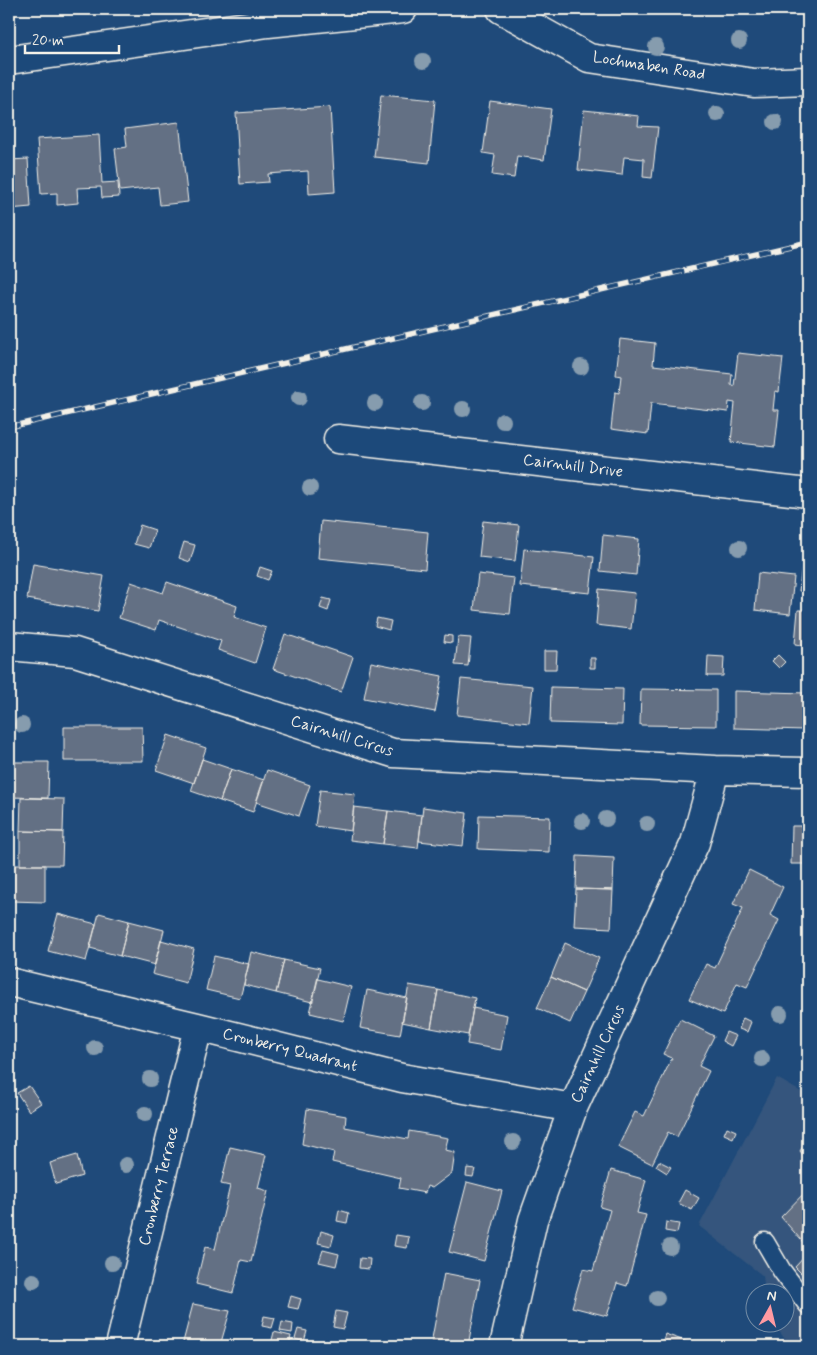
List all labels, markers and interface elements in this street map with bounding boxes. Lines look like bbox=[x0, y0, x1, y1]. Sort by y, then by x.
scale bar bbox=[25, 22, 119, 54]
text: 20 m bbox=[32, 31, 64, 51]
street label: Lochmaben Road bbox=[591, 47, 707, 85]
street label: Cairnhill Drive bbox=[522, 449, 624, 483]
street label: Cairnhill Circus bbox=[288, 710, 396, 762]
street label: Cairnhill Circus bbox=[566, 1001, 630, 1107]
street label: Cronberry Quadrant bbox=[220, 1023, 360, 1077]
street label: Cronberry Terrace bbox=[134, 1124, 184, 1248]
north arrow bbox=[744, 1282, 794, 1332]
text: N bbox=[766, 1287, 778, 1306]

